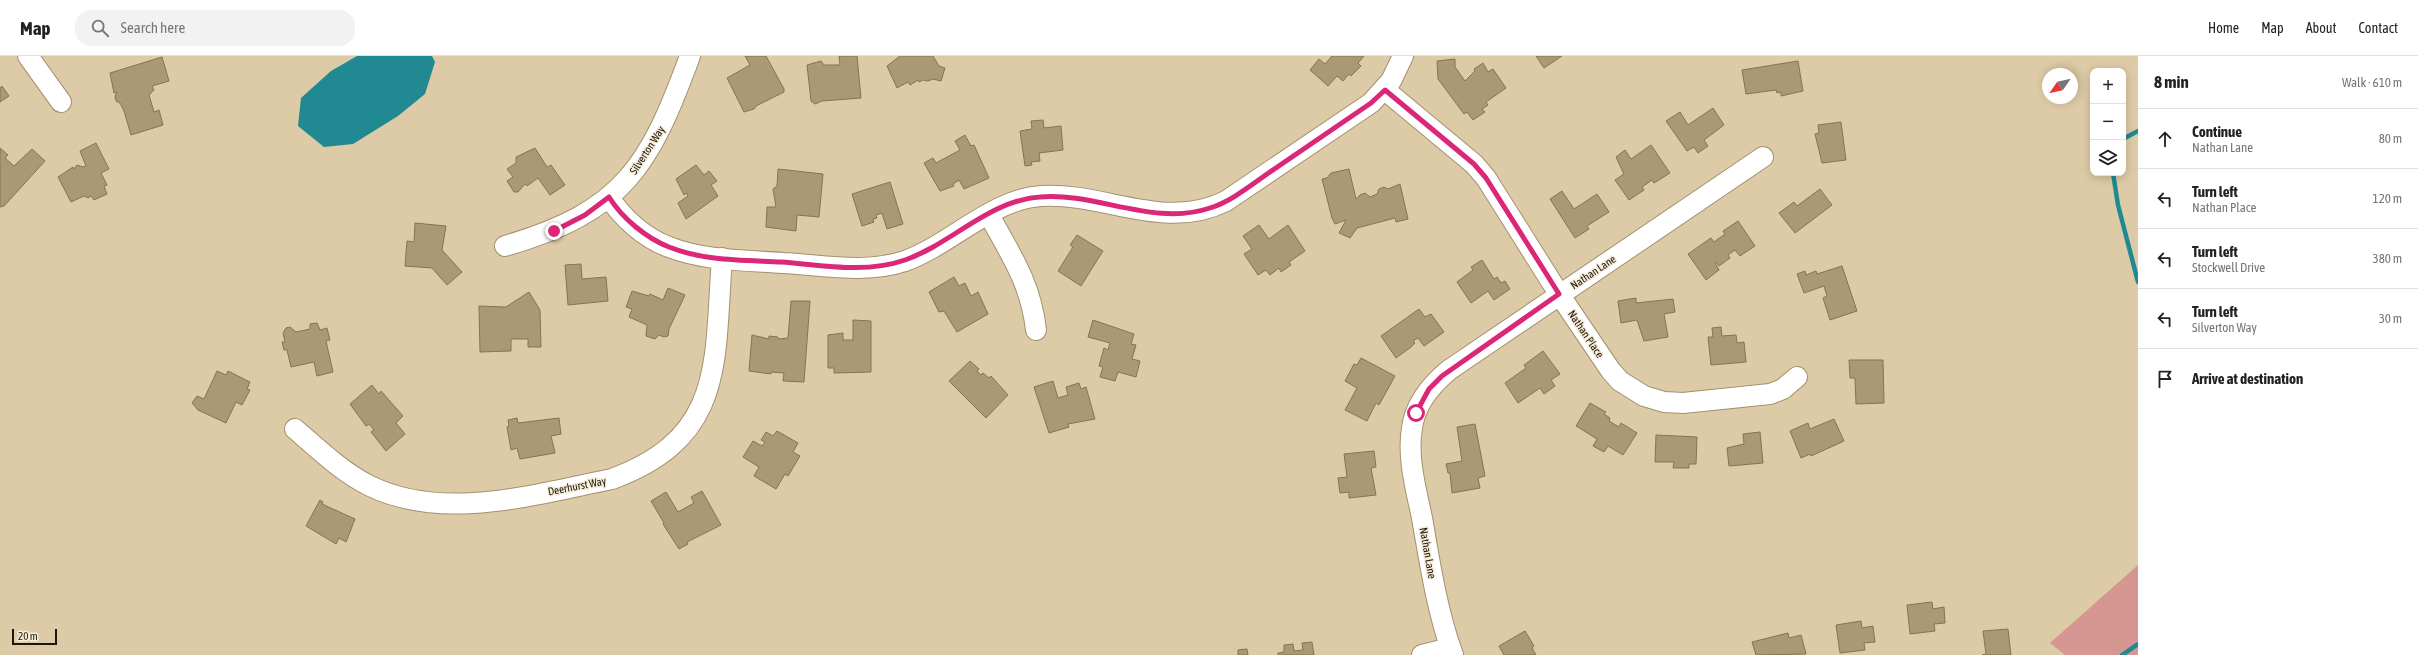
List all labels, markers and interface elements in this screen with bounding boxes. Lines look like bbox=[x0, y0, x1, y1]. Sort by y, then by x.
search box bbox=[75, 10, 355, 46]
text: Map bbox=[20, 17, 51, 39]
icon: search bbox=[89, 17, 111, 39]
text: Search here bbox=[121, 19, 185, 36]
text: Home bbox=[2208, 20, 2239, 36]
text: Map bbox=[2261, 20, 2284, 36]
text: About bbox=[2306, 20, 2337, 36]
text: Contact bbox=[2359, 20, 2398, 36]
north arrow bbox=[2042, 68, 2078, 104]
map controls bbox=[2090, 68, 2126, 176]
button: + bbox=[2090, 68, 2126, 104]
text: 8 min bbox=[2154, 72, 2189, 92]
text: Walk · 610 m bbox=[2342, 75, 2402, 90]
button: − bbox=[2090, 104, 2126, 140]
street label: Silverton Way bbox=[627, 123, 667, 176]
text: Continue bbox=[2192, 123, 2242, 140]
icon: ahead bbox=[2154, 128, 2176, 150]
text: 80 m bbox=[2379, 131, 2402, 146]
button: layers bbox=[2090, 140, 2126, 176]
text: Nathan Lane bbox=[2192, 140, 2253, 155]
text: Turn left bbox=[2192, 183, 2238, 200]
icon: left bbox=[2154, 188, 2176, 210]
text: 120 m bbox=[2373, 191, 2402, 206]
text: Nathan Place bbox=[2192, 200, 2256, 215]
route end bbox=[545, 222, 563, 240]
text: Turn left bbox=[2192, 243, 2238, 260]
icon: left bbox=[2154, 248, 2176, 270]
text: 380 m bbox=[2373, 251, 2402, 266]
street label: Nathan Lane bbox=[1568, 253, 1618, 291]
text: Stockwell Drive bbox=[2192, 260, 2265, 275]
text: Turn left bbox=[2192, 303, 2238, 320]
street label: Nathan Place bbox=[1566, 308, 1606, 360]
icon: left bbox=[2154, 308, 2176, 330]
text: 30 m bbox=[2379, 311, 2402, 326]
text: Silverton Way bbox=[2192, 320, 2257, 335]
icon: arrive bbox=[2154, 368, 2176, 390]
text: Arrive at destination bbox=[2192, 370, 2303, 387]
route start bbox=[1407, 404, 1425, 422]
street label: Deerhurst Way bbox=[547, 474, 608, 498]
street label: Nathan Lane bbox=[1418, 526, 1438, 580]
scale bar bbox=[12, 627, 57, 646]
text: 20 m bbox=[18, 630, 38, 642]

